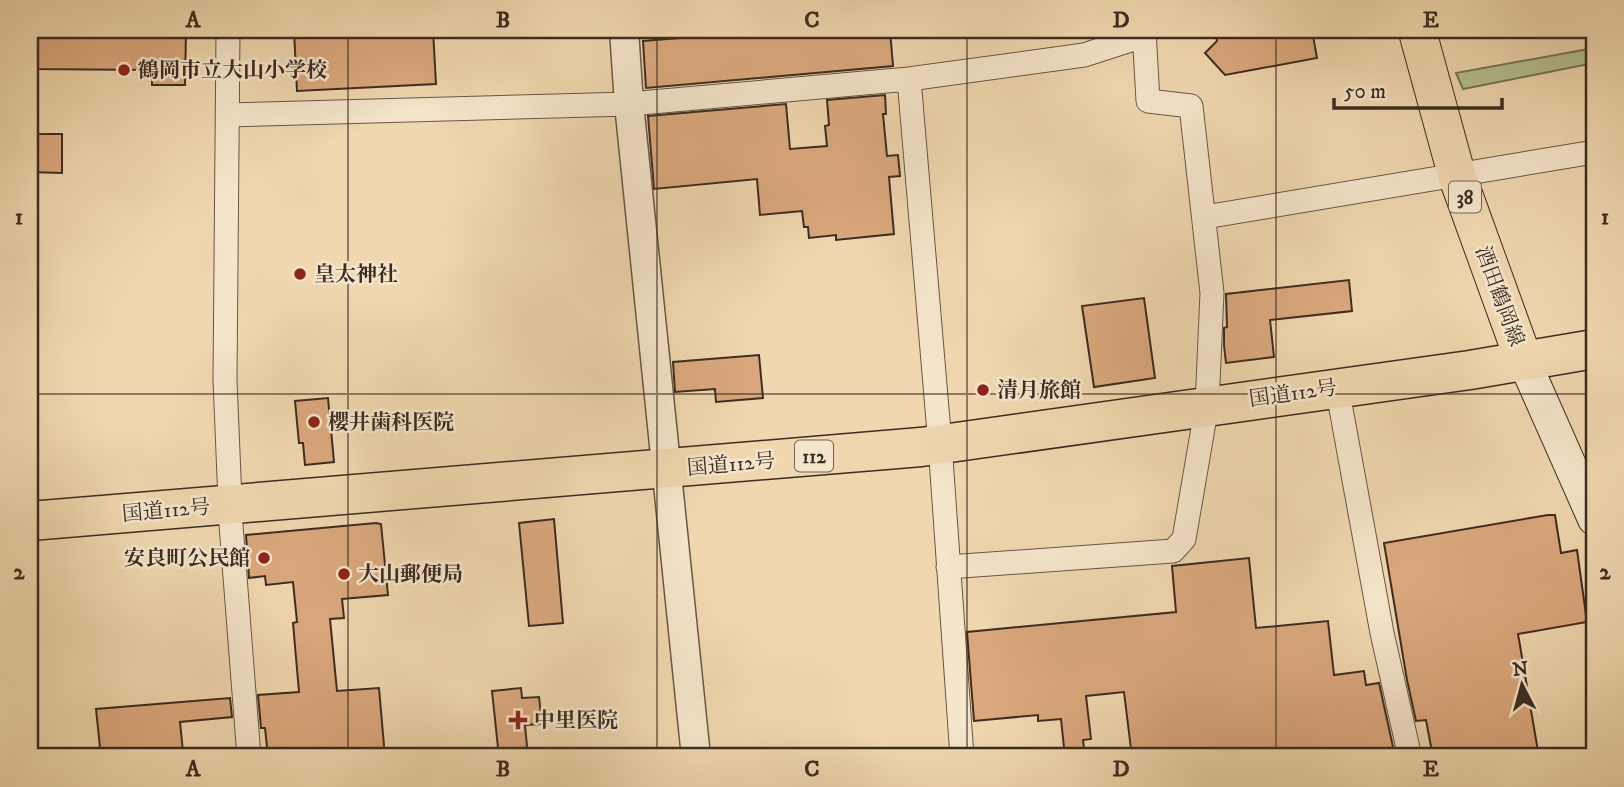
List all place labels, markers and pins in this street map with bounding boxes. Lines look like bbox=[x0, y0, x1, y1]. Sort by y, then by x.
place label: 鶴岡市立大山小学校 bbox=[138, 58, 327, 84]
marker: 鶴岡市立大山小学校 bbox=[116, 62, 132, 78]
place label: 皇太神社 bbox=[314, 262, 398, 288]
marker: 皇太神社 bbox=[292, 266, 308, 282]
place label: 清月旅館 bbox=[997, 378, 1081, 404]
marker: 清月旅館 bbox=[975, 382, 991, 398]
place label: 櫻井歯科医院 bbox=[328, 410, 454, 436]
marker: 櫻井歯科医院 bbox=[306, 414, 322, 430]
place label: 安良町公民館 bbox=[124, 546, 250, 572]
marker: 安良町公民館 bbox=[256, 550, 272, 566]
place label: 大山郵便局 bbox=[358, 562, 463, 588]
marker: 大山郵便局 bbox=[336, 566, 352, 582]
place label: 中里医院 bbox=[534, 708, 618, 734]
marker: 中里医院 bbox=[508, 710, 528, 730]

